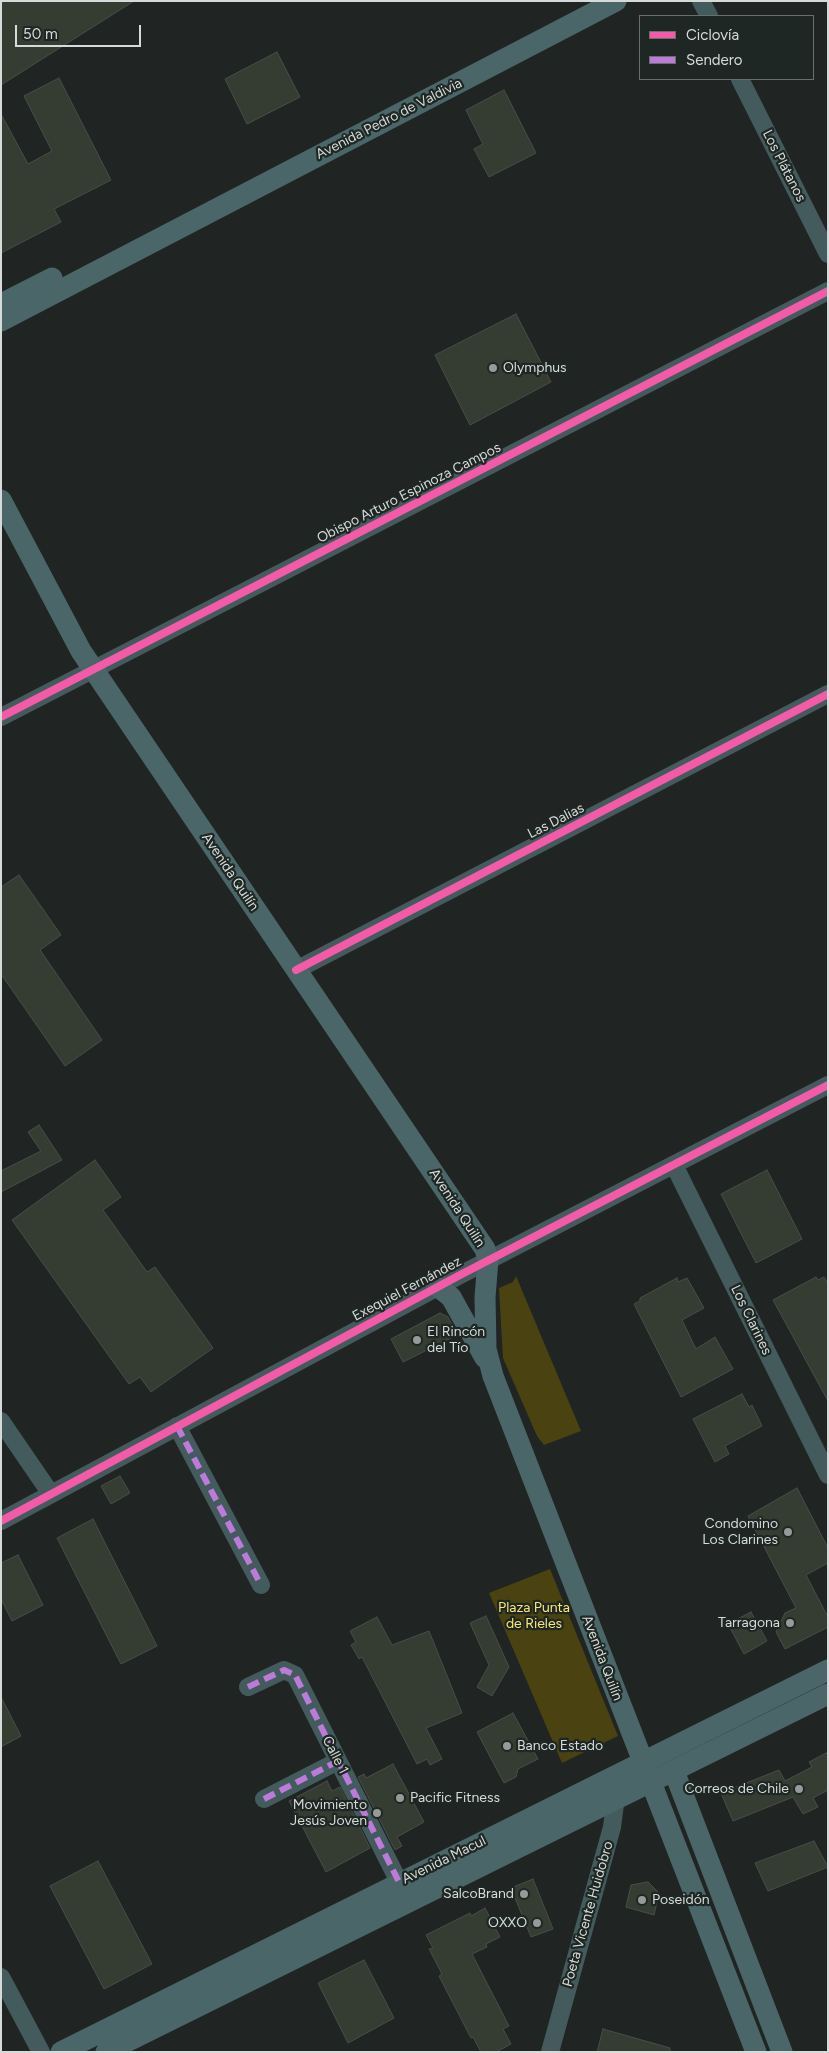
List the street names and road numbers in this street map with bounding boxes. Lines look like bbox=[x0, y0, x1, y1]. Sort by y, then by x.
street label: Avenida Pedro de Valdivia bbox=[313, 75, 465, 163]
street label: Los Plátanos bbox=[759, 127, 809, 205]
street label: Obispo Arturo Espinoza Campos bbox=[314, 439, 504, 547]
street label: Las Dalias bbox=[525, 800, 587, 842]
street label: Avenida Quilín bbox=[198, 830, 262, 914]
street label: Avenida Quilín bbox=[425, 1166, 489, 1250]
street label: Exequiel Fernández bbox=[350, 1253, 464, 1325]
street label: Los Clarines bbox=[727, 1282, 775, 1358]
street label: Avenida Quilín bbox=[578, 1613, 626, 1703]
street label: Calle 1 bbox=[318, 1733, 352, 1777]
street label: Avenida Macul bbox=[399, 1832, 489, 1888]
street label: Poeta Vicente Huidobro bbox=[559, 1839, 617, 1989]

